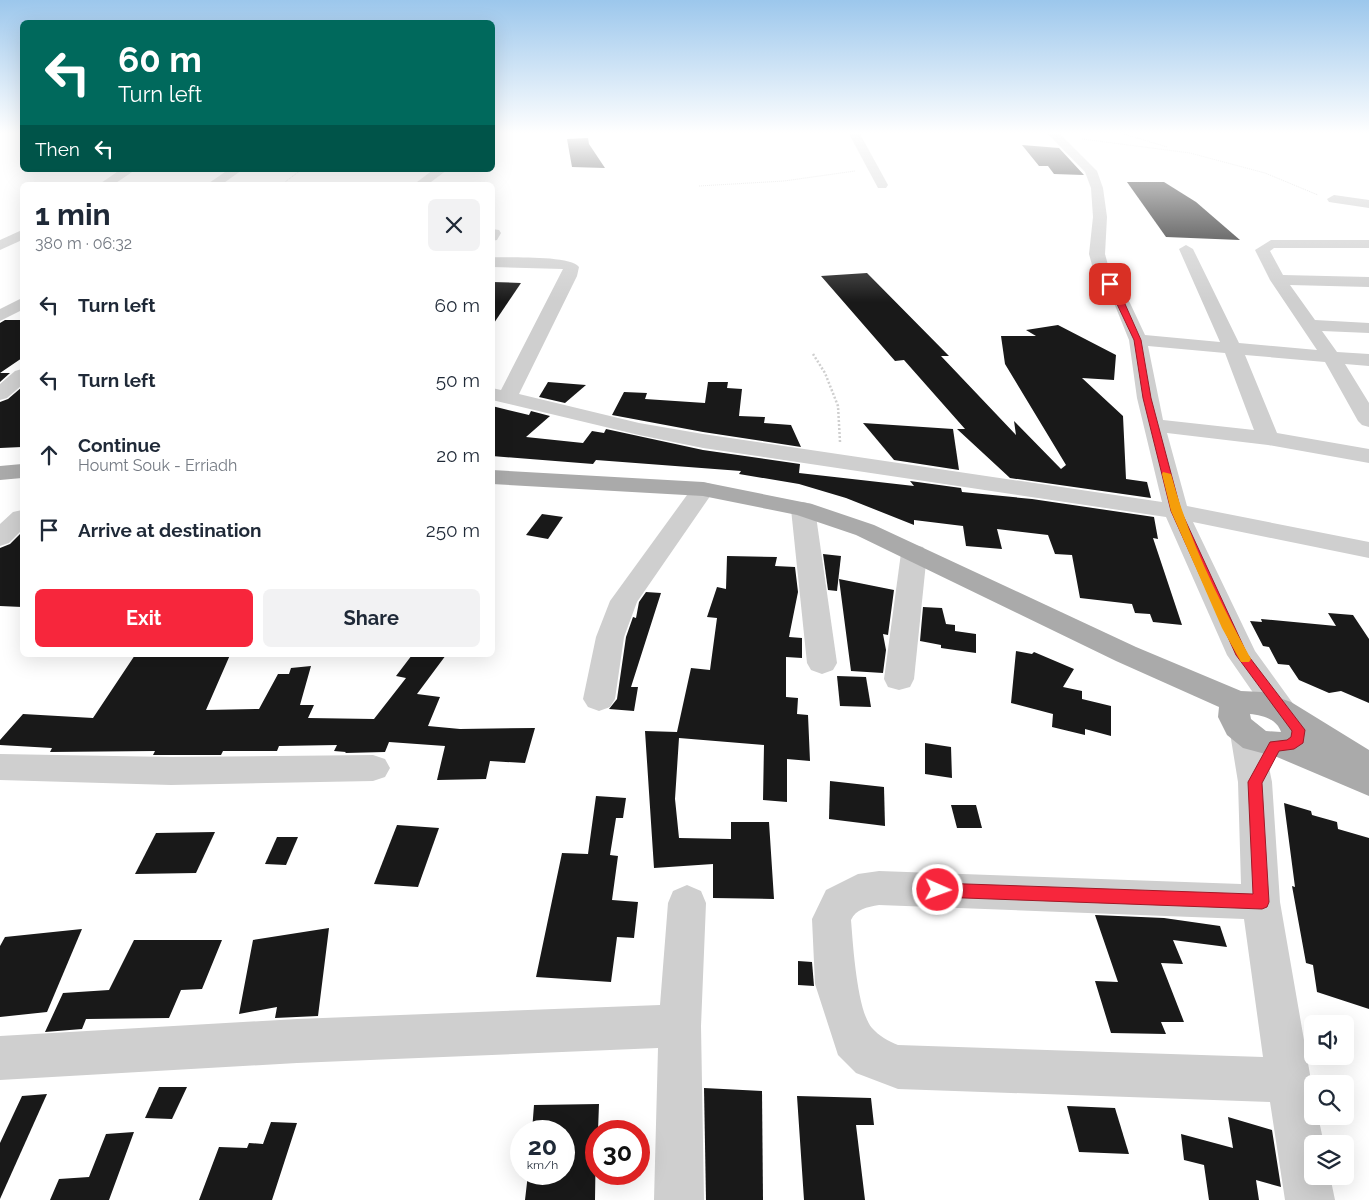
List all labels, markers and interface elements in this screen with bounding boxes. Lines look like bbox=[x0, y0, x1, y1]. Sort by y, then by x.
text: 60 m bbox=[118, 39, 202, 80]
icon: left bbox=[35, 40, 100, 105]
text: Turn left bbox=[118, 81, 202, 107]
icon: left bbox=[90, 135, 118, 163]
text: Then bbox=[35, 138, 80, 160]
text: 1 min bbox=[35, 197, 111, 232]
button: close bbox=[428, 199, 480, 251]
text: 380 m · 06:32 bbox=[35, 234, 132, 253]
pin bbox=[1089, 263, 1131, 305]
icon: arrive bbox=[1096, 270, 1124, 298]
icon: left bbox=[35, 291, 63, 319]
text: Turn left bbox=[78, 294, 155, 316]
text: 60 m bbox=[435, 294, 480, 316]
icon: left bbox=[35, 366, 63, 394]
text: Turn left bbox=[78, 369, 155, 391]
text: 50 m bbox=[436, 369, 480, 391]
text: Continue bbox=[78, 434, 161, 456]
icon: ahead bbox=[35, 441, 63, 469]
text: 20 m bbox=[436, 444, 480, 466]
text: Houmt Souk - Erriadh bbox=[78, 456, 237, 475]
icon: arrive bbox=[35, 516, 63, 544]
text: Arrive at destination bbox=[78, 519, 262, 541]
text: 250 m bbox=[426, 519, 480, 541]
button: Exit bbox=[35, 589, 253, 647]
button: Share bbox=[263, 589, 480, 647]
position arrow bbox=[911, 863, 963, 915]
map controls bbox=[1304, 1015, 1354, 1185]
button: sound bbox=[1304, 1015, 1354, 1065]
button: search bbox=[1304, 1075, 1354, 1125]
speed limit sign: 30 bbox=[585, 1120, 650, 1185]
text: 20 bbox=[528, 1131, 557, 1161]
button: layers bbox=[1304, 1135, 1354, 1185]
text: km/h bbox=[527, 1158, 558, 1172]

